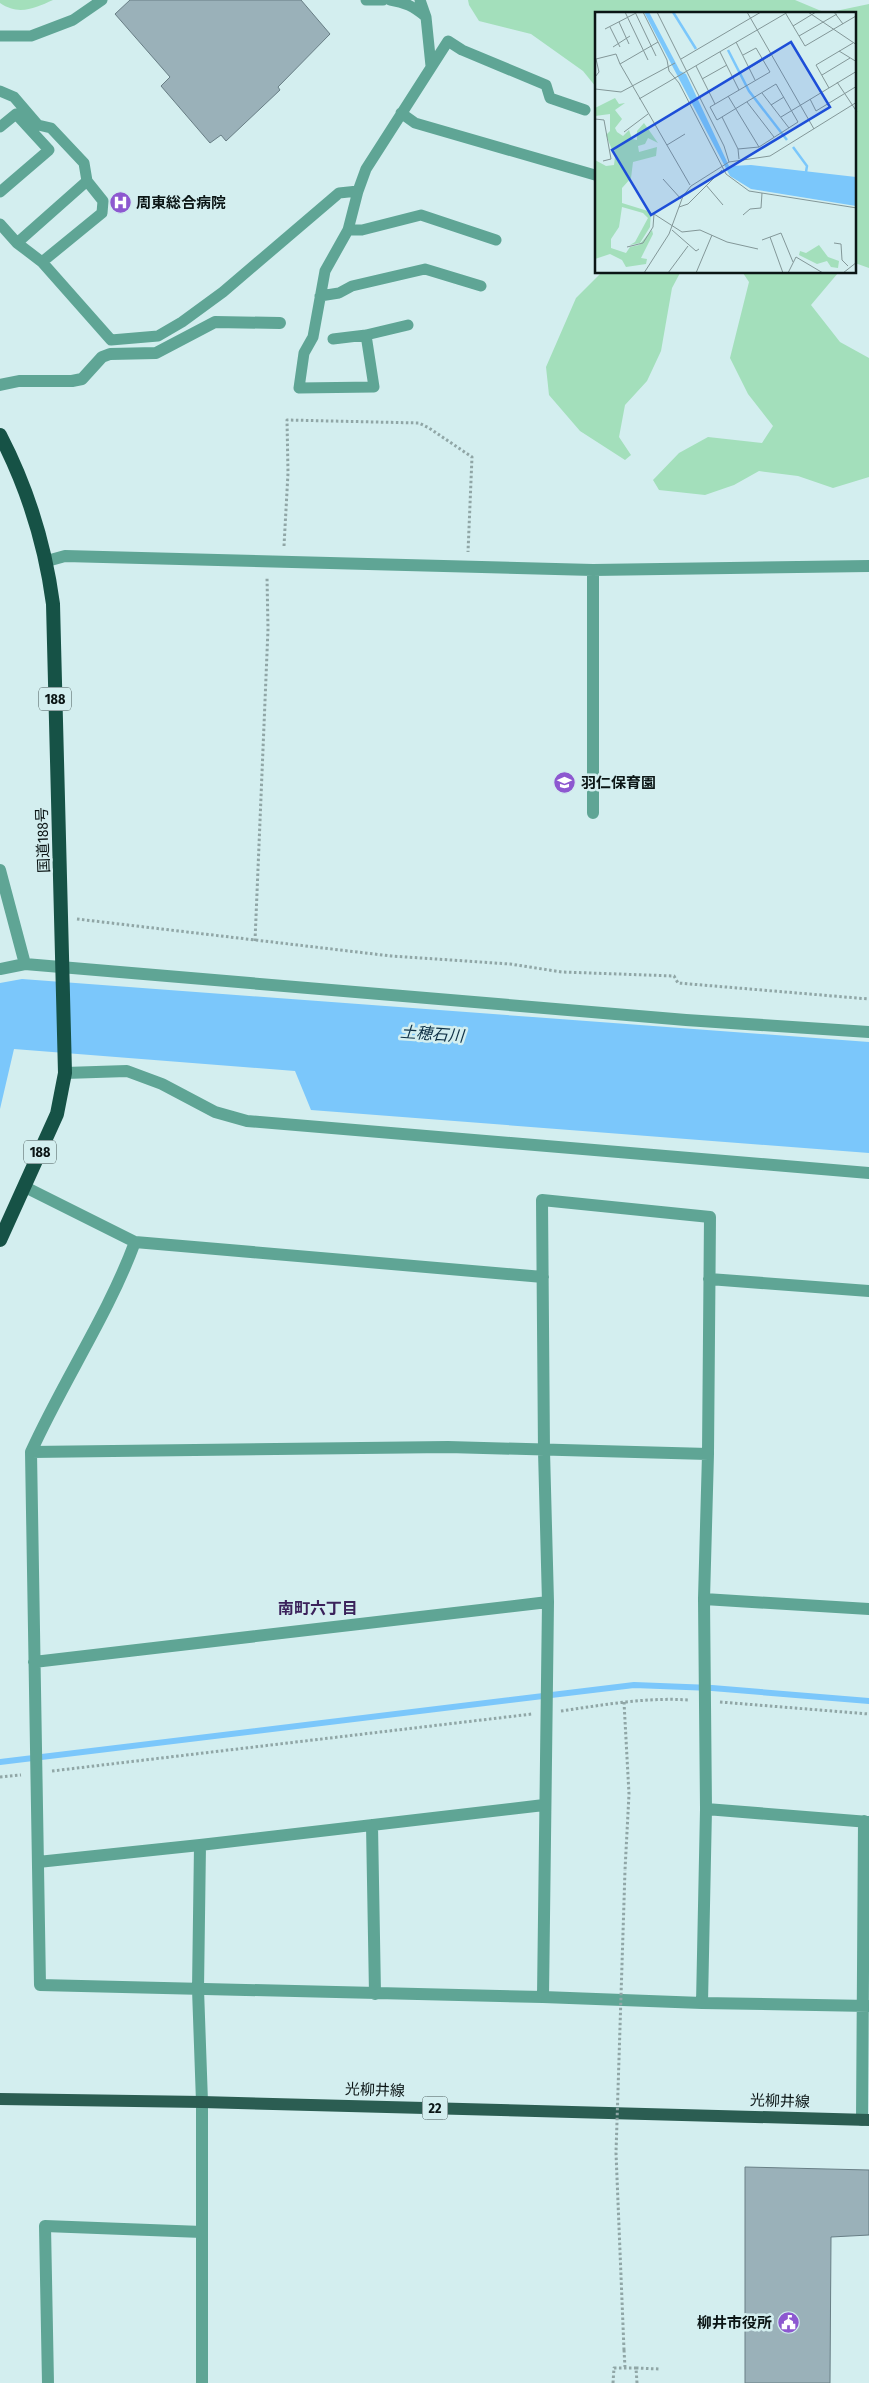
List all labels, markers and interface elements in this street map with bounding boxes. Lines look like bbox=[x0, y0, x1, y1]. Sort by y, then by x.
inset map bbox=[595, 12, 856, 274]
hospital icon: 周東総合病院 bbox=[108, 191, 132, 215]
place label: 周東総合病院 bbox=[136, 194, 226, 212]
road number: 188 bbox=[39, 688, 71, 711]
school or university icon: 羽仁保育園 bbox=[553, 771, 577, 795]
place label: 羽仁保育園 bbox=[581, 774, 656, 792]
street label: 国道188号 bbox=[33, 807, 53, 873]
water label: 土穂石川 bbox=[399, 1022, 467, 1046]
road number: 188 bbox=[24, 1140, 56, 1164]
district label: 南町六丁目 bbox=[278, 1599, 358, 1618]
street label: 光柳井線 bbox=[345, 2080, 405, 2100]
street label: 光柳井線 bbox=[750, 2091, 810, 2111]
road number: 22 bbox=[422, 2096, 448, 2120]
public building icon: 柳井市役所 bbox=[776, 2311, 800, 2335]
place label: 柳井市役所 bbox=[697, 2314, 772, 2332]

